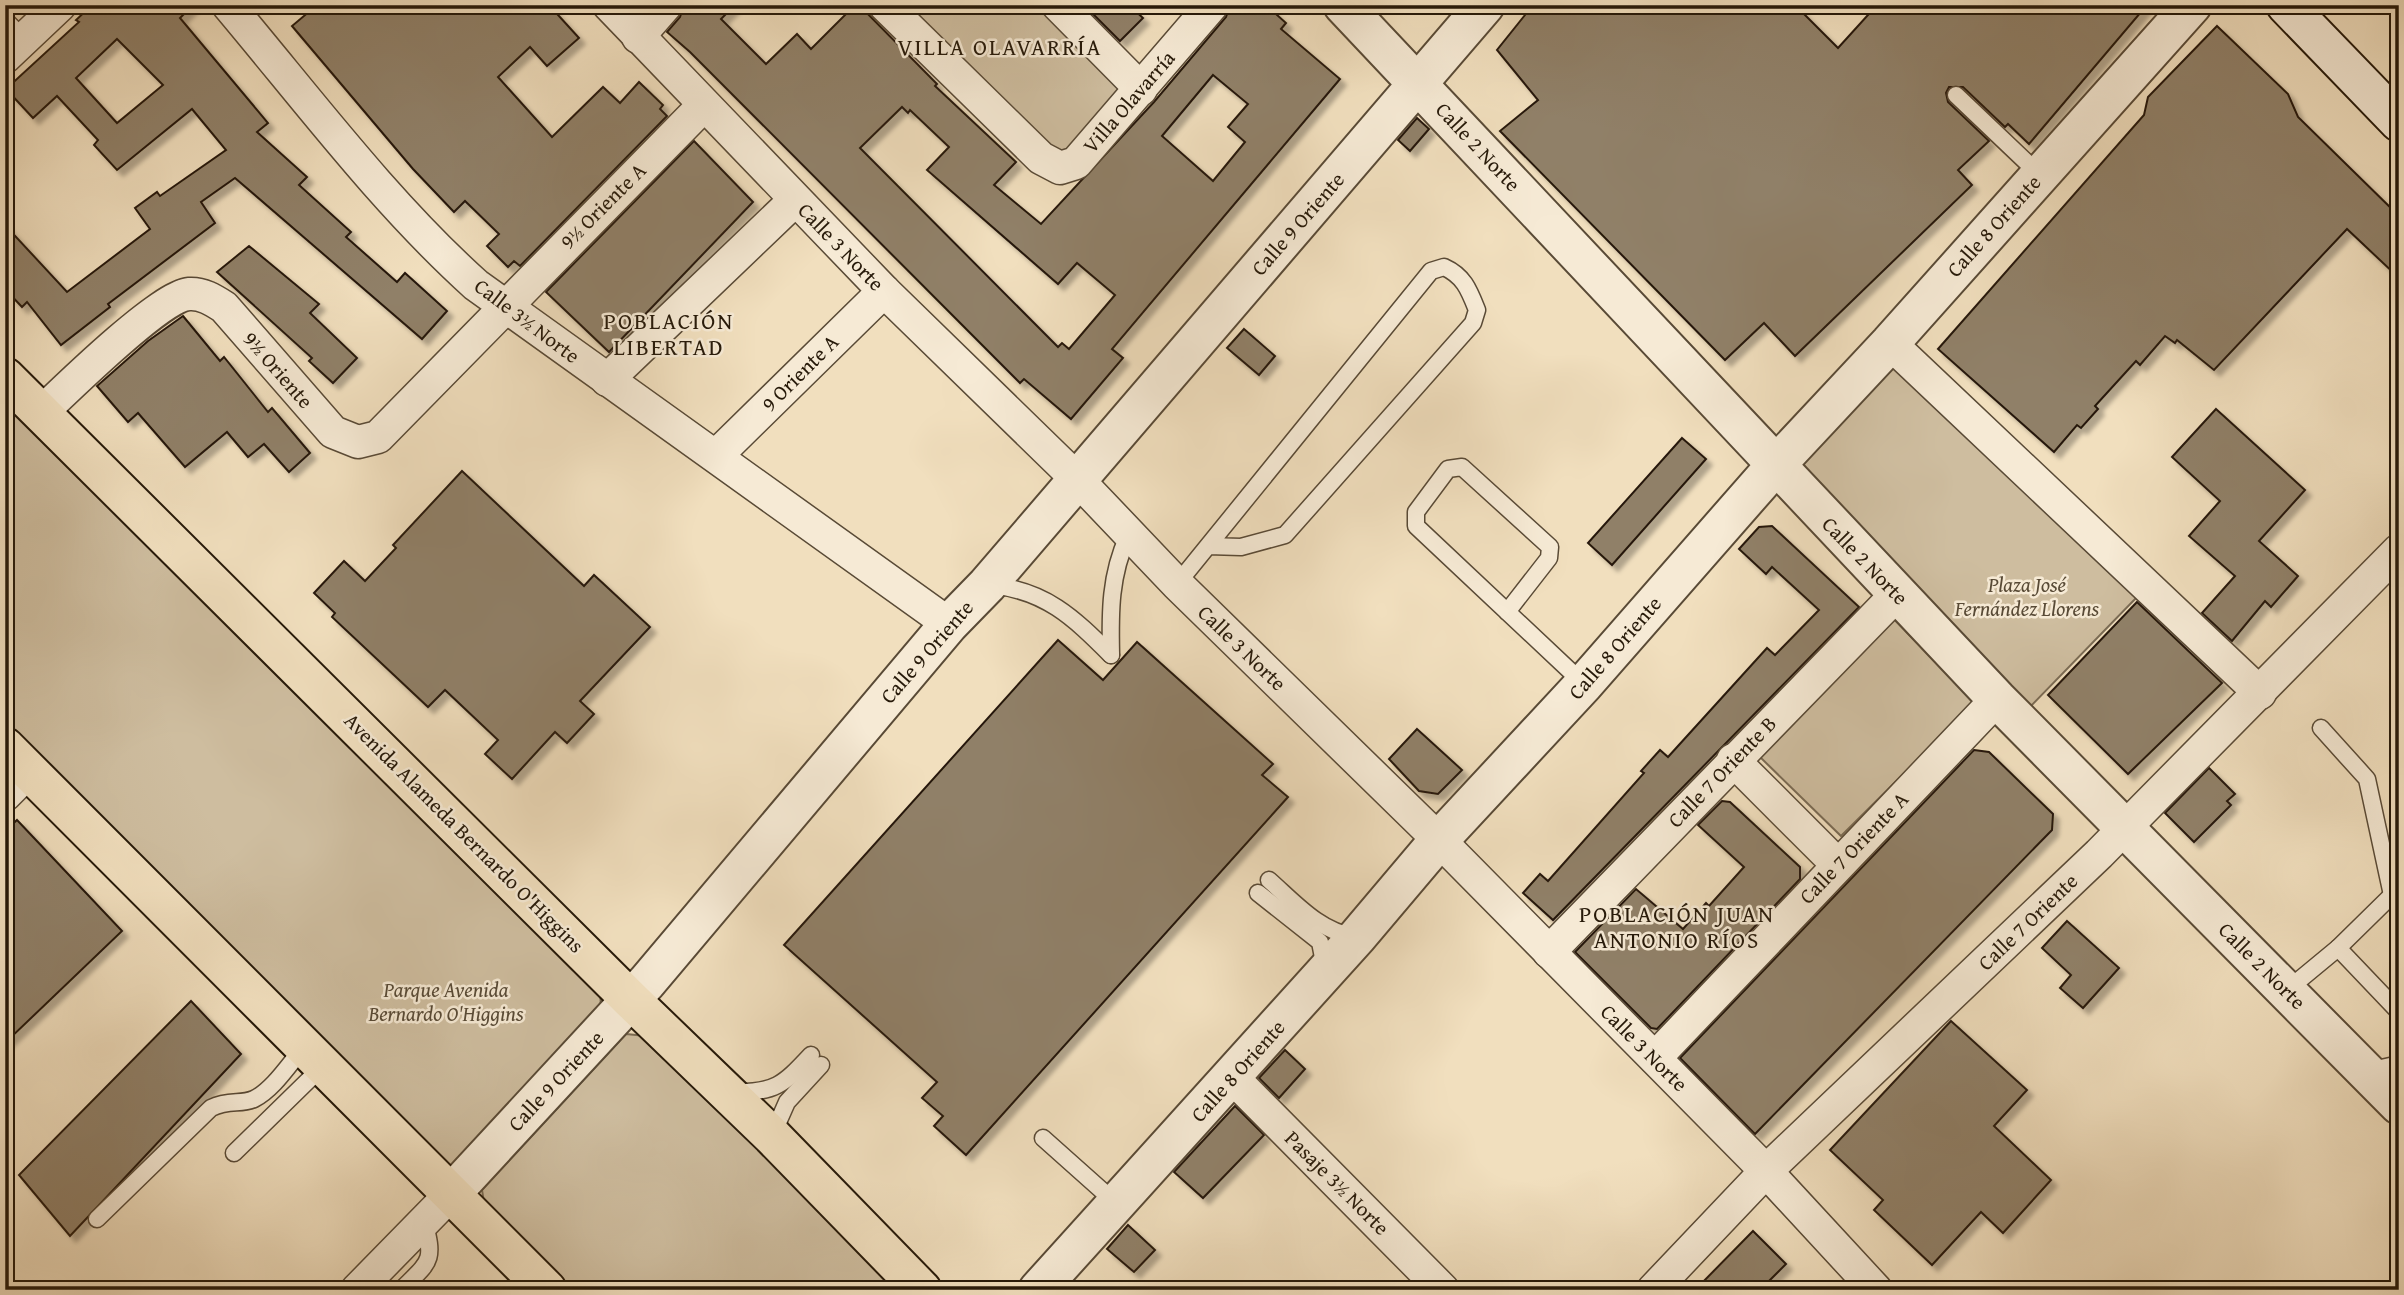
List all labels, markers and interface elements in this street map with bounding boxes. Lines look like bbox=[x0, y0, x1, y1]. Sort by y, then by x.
district label: VILLA OLAVARRÍA bbox=[897, 30, 1103, 63]
street label: Villa Olavarría bbox=[1075, 43, 1182, 160]
street label: Calle 2 Norte bbox=[1429, 95, 1528, 199]
street label: 9½ Oriente A bbox=[552, 155, 653, 256]
street label: Calle 9 Oriente bbox=[1244, 165, 1352, 282]
street label: Calle 8 Oriente bbox=[1939, 167, 2048, 284]
street label: Calle 3 Norte bbox=[791, 195, 892, 298]
street label: Calle 3½ Norte bbox=[468, 271, 587, 371]
district label: POBLACIÓN LIBERTAD bbox=[604, 304, 734, 363]
street label: 9½ Oriente bbox=[236, 324, 321, 415]
street label: 9 Oriente A bbox=[754, 327, 846, 418]
street label: Calle 2 Norte bbox=[1815, 509, 1916, 612]
park label: Plaza José Fernández Llorens bbox=[1954, 569, 2100, 624]
street label: Calle 8 Oriente bbox=[1561, 589, 1669, 706]
street label: Calle 9 Oriente bbox=[873, 593, 981, 710]
street label: Calle 3 Norte bbox=[1191, 597, 1294, 698]
street label: Avenida Alameda Bernardo O'Higgins bbox=[337, 706, 591, 960]
street label: Calle 7 Oriente B bbox=[1660, 709, 1783, 835]
street label: Calle 7 Oriente A bbox=[1792, 784, 1916, 911]
street label: Calle 7 Oriente bbox=[1971, 866, 2085, 977]
district label: POBLACIÓN JUAN ANTONIO RÍOS bbox=[1579, 897, 1775, 956]
street label: Calle 2 Norte bbox=[2212, 915, 2313, 1017]
park label: Parque Avenida Bernardo O'Higgins bbox=[368, 974, 524, 1029]
street label: Calle 3 Norte bbox=[1594, 997, 1695, 1099]
street label: Calle 8 Oriente bbox=[1183, 1012, 1292, 1129]
street label: Calle 9 Oriente bbox=[500, 1023, 611, 1138]
street label: Pasaje 3½ Norte bbox=[1278, 1123, 1397, 1242]

